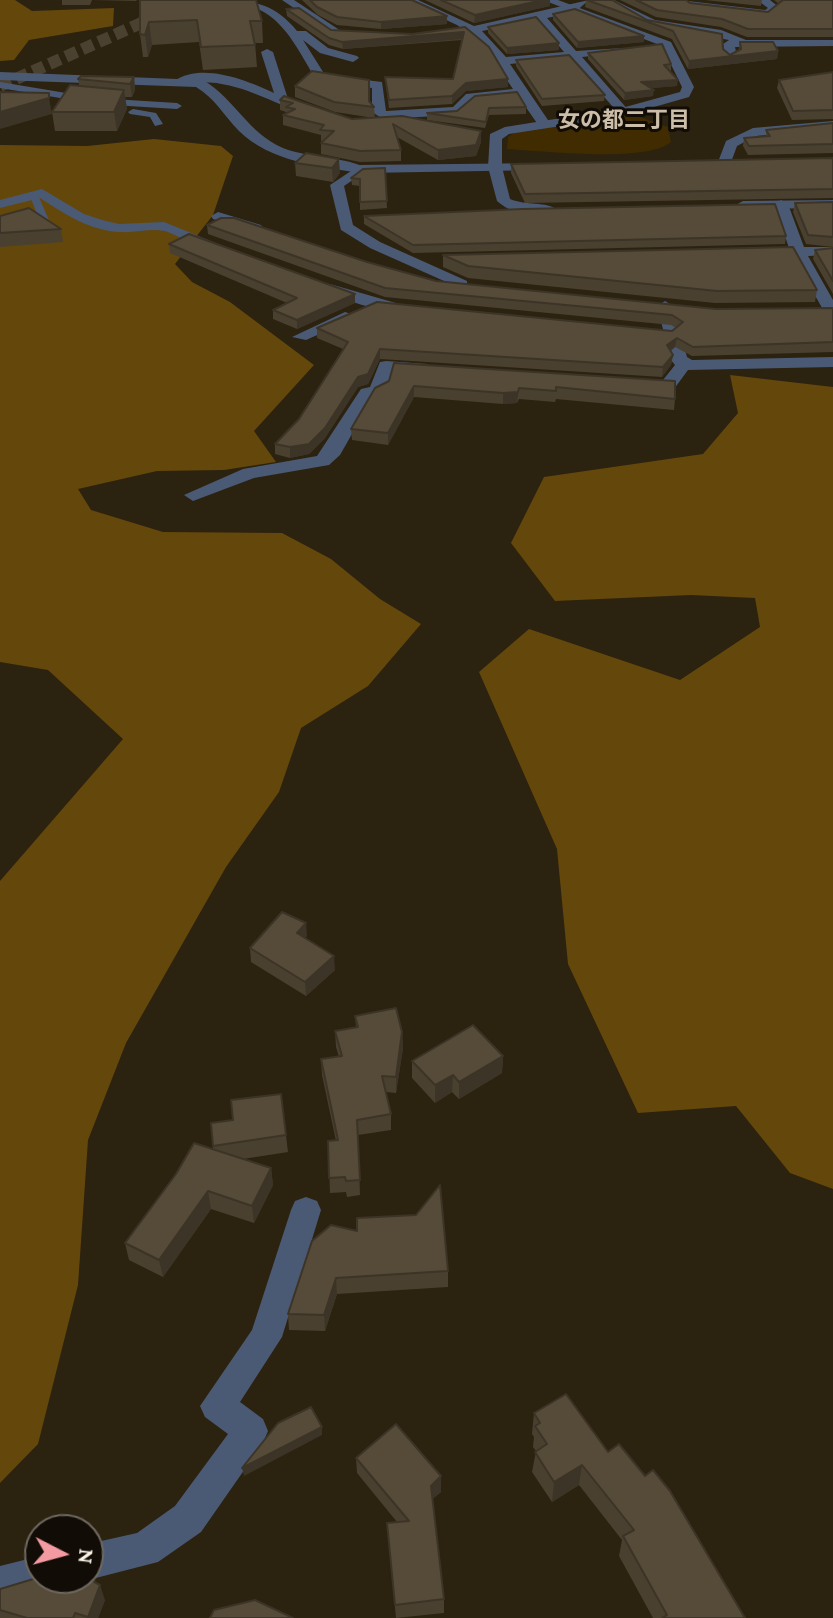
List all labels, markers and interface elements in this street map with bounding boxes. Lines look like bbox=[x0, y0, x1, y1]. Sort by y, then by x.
district label: 女の都二丁目 bbox=[558, 107, 690, 133]
north arrow bbox=[24, 1514, 104, 1594]
text: N bbox=[73, 1548, 100, 1565]

